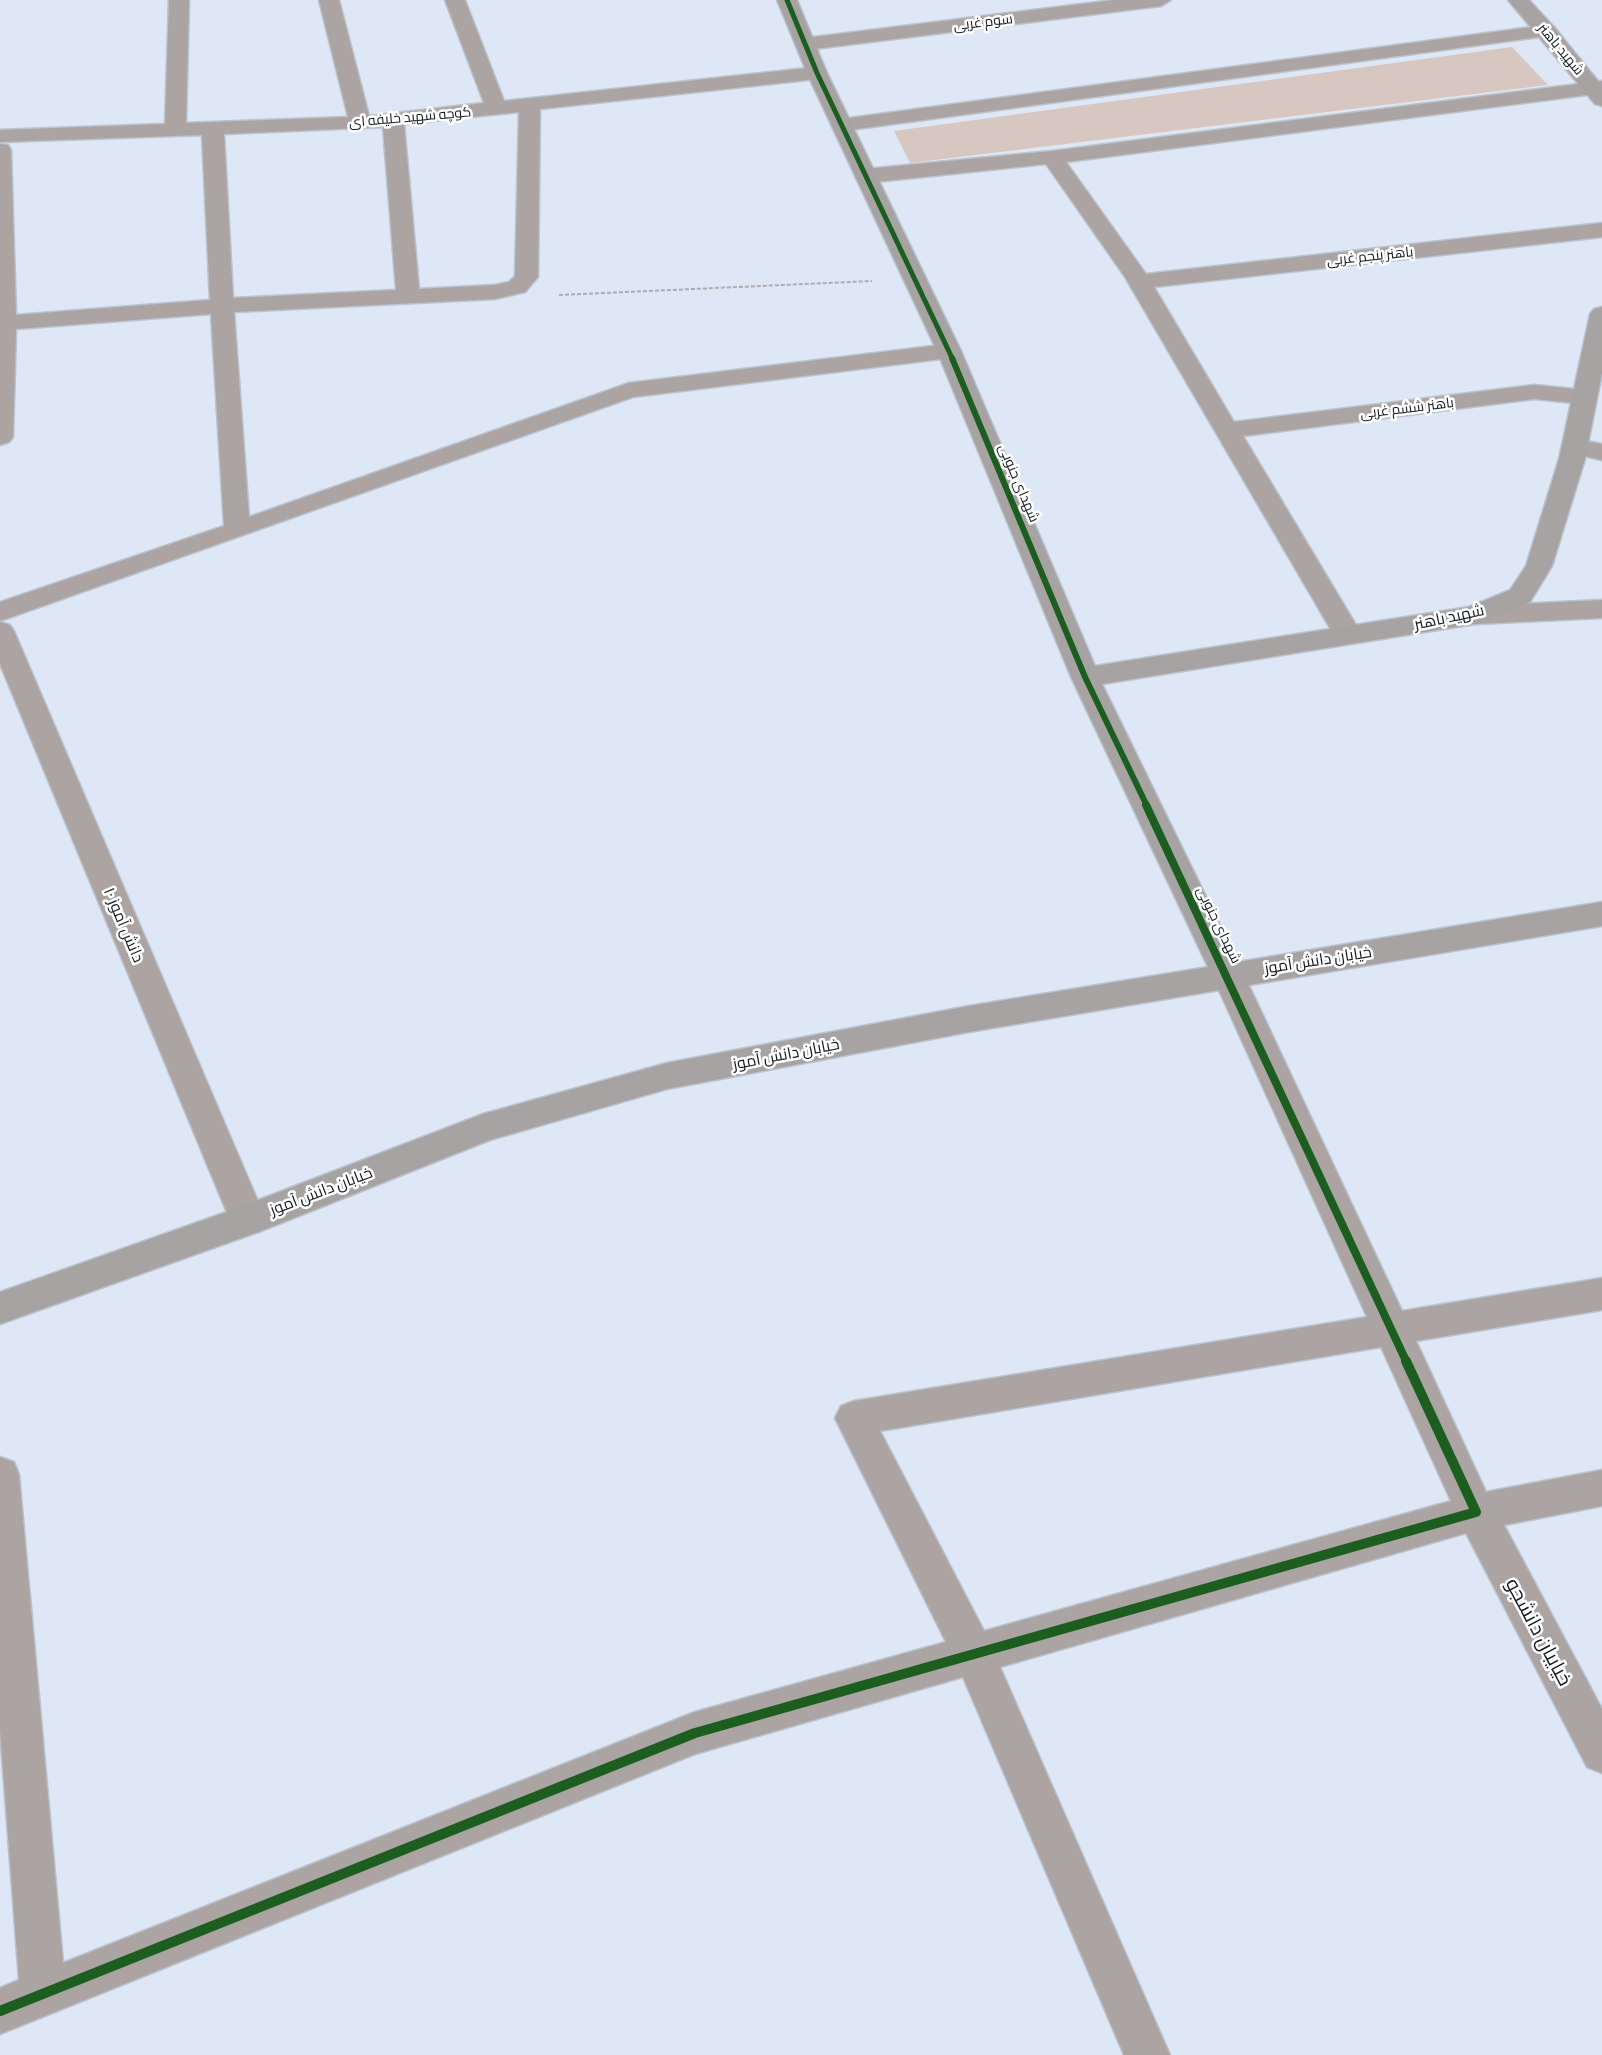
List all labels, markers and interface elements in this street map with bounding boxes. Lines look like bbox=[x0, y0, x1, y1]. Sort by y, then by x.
street label: سوم غربی bbox=[952, 10, 1014, 34]
street label: شهید باهنر bbox=[1534, 20, 1588, 78]
street label: کوچه شهید خلیفه ای bbox=[348, 103, 472, 131]
street label: باهنر پنجم غربی bbox=[1326, 243, 1414, 269]
street label: باهنر ششم غربی bbox=[1359, 394, 1455, 422]
street label: شهدای جنوبی bbox=[995, 441, 1043, 525]
street label: شهید باهنر bbox=[1412, 600, 1486, 634]
street label: شهدای جنوبی bbox=[1193, 884, 1245, 966]
street label: دانش آموز ۱۰ bbox=[100, 885, 148, 965]
street label: خیابان دانش آموز bbox=[1263, 942, 1373, 978]
street label: خیابان دانش آموز bbox=[731, 1034, 841, 1074]
street label: خیابان دانش آموز bbox=[267, 1163, 375, 1219]
street label: خیایبان دانشجو bbox=[1501, 1574, 1577, 1690]

